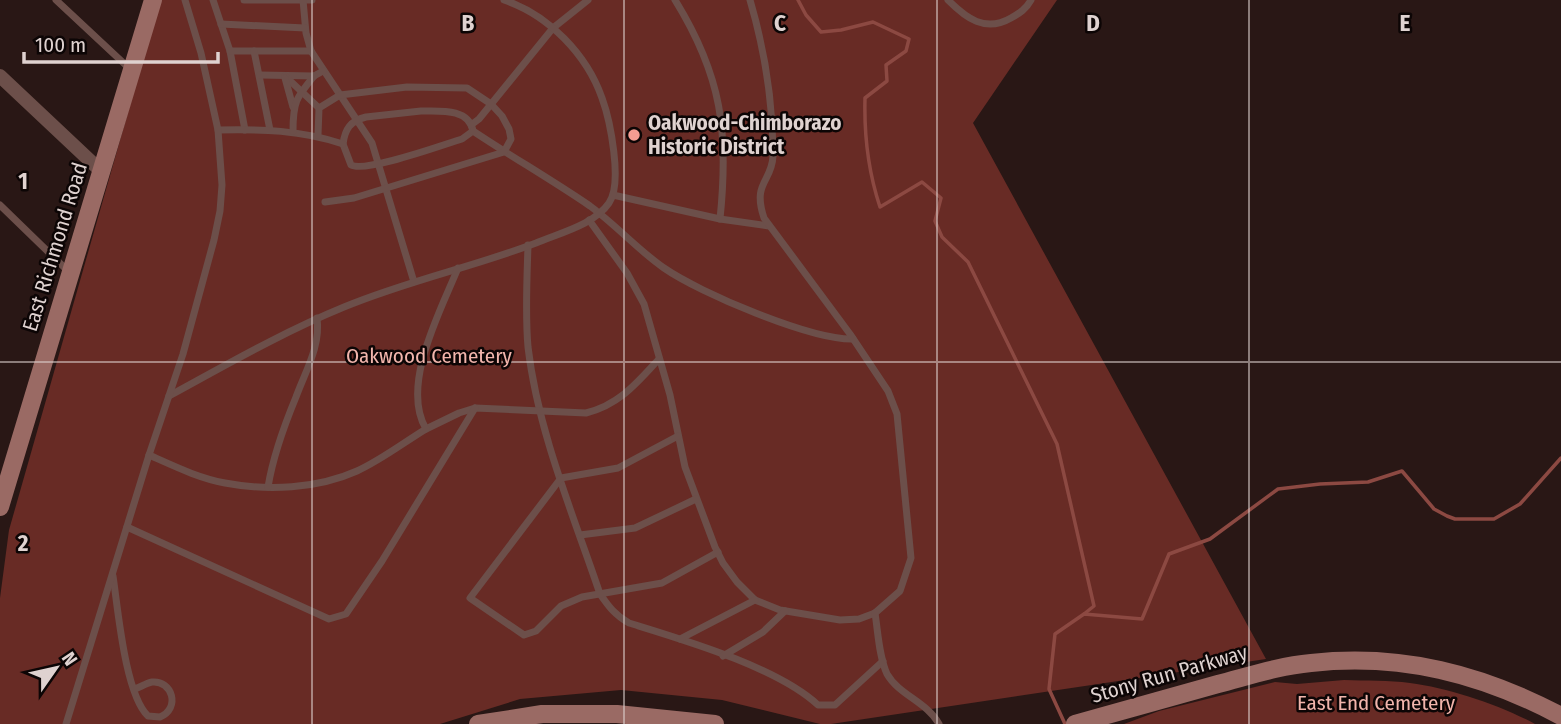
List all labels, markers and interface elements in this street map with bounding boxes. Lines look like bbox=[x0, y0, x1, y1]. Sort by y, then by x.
text: B bbox=[462, 9, 475, 37]
text: C bbox=[774, 9, 786, 37]
text: D bbox=[1086, 9, 1100, 37]
text: E bbox=[1400, 9, 1411, 37]
scale bar bbox=[24, 21, 219, 65]
text: 100 m bbox=[35, 32, 86, 58]
place label: Oakwood-Chimborazo Historic District bbox=[648, 110, 842, 160]
marker: Oakwood-Chimborazo Historic District bbox=[626, 127, 642, 143]
street label: East Richmond Road bbox=[17, 159, 93, 335]
text: 1 bbox=[18, 167, 28, 195]
park label: Oakwood Cemetery bbox=[346, 343, 513, 369]
text: 2 bbox=[17, 529, 29, 557]
north arrow bbox=[21, 633, 91, 703]
street label: Stony Run Parkway bbox=[1088, 639, 1251, 709]
text: N bbox=[57, 648, 82, 670]
park label: East End Cemetery bbox=[1297, 690, 1456, 716]

